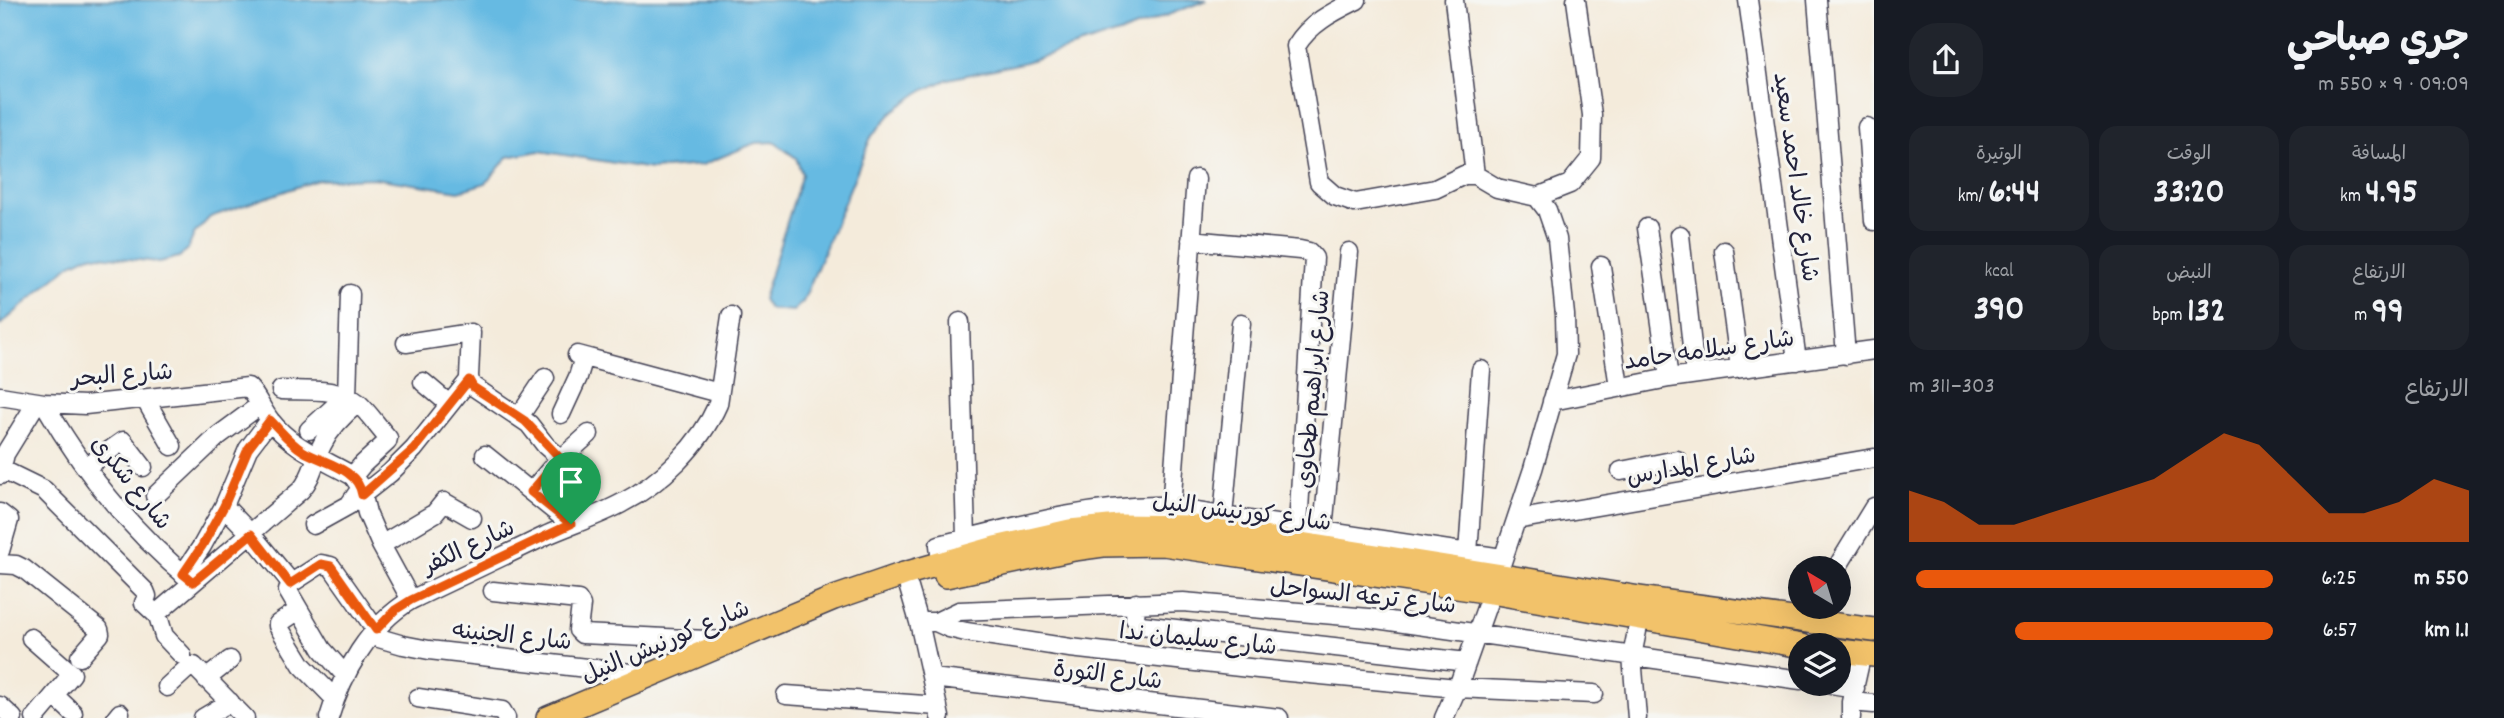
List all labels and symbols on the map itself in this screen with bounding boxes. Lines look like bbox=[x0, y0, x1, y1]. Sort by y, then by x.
street label: شارع خالد احمد سعيد bbox=[1762, 70, 1826, 284]
street label: شارع ابراهيم طحاوى bbox=[1289, 289, 1341, 490]
street label: شارع سلامه حامد bbox=[1622, 323, 1797, 381]
street label: شارع البحر bbox=[68, 356, 174, 398]
street label: شارع شكرى bbox=[81, 429, 178, 538]
street label: شارع المدارس bbox=[1624, 440, 1759, 496]
pin bbox=[541, 452, 601, 524]
street label: شارع كورنيش النيل bbox=[1150, 486, 1333, 542]
street label: شارع الكفر bbox=[416, 512, 521, 586]
north arrow bbox=[1788, 556, 1852, 620]
street label: شارع ترعه السواحل bbox=[1268, 571, 1457, 625]
street label: شارع كورنيش النيل bbox=[577, 593, 756, 695]
street label: شارع الجنينه bbox=[450, 615, 573, 661]
street label: شارع سليمان ندا bbox=[1117, 616, 1278, 666]
street label: شارع الثورة bbox=[1051, 653, 1164, 701]

